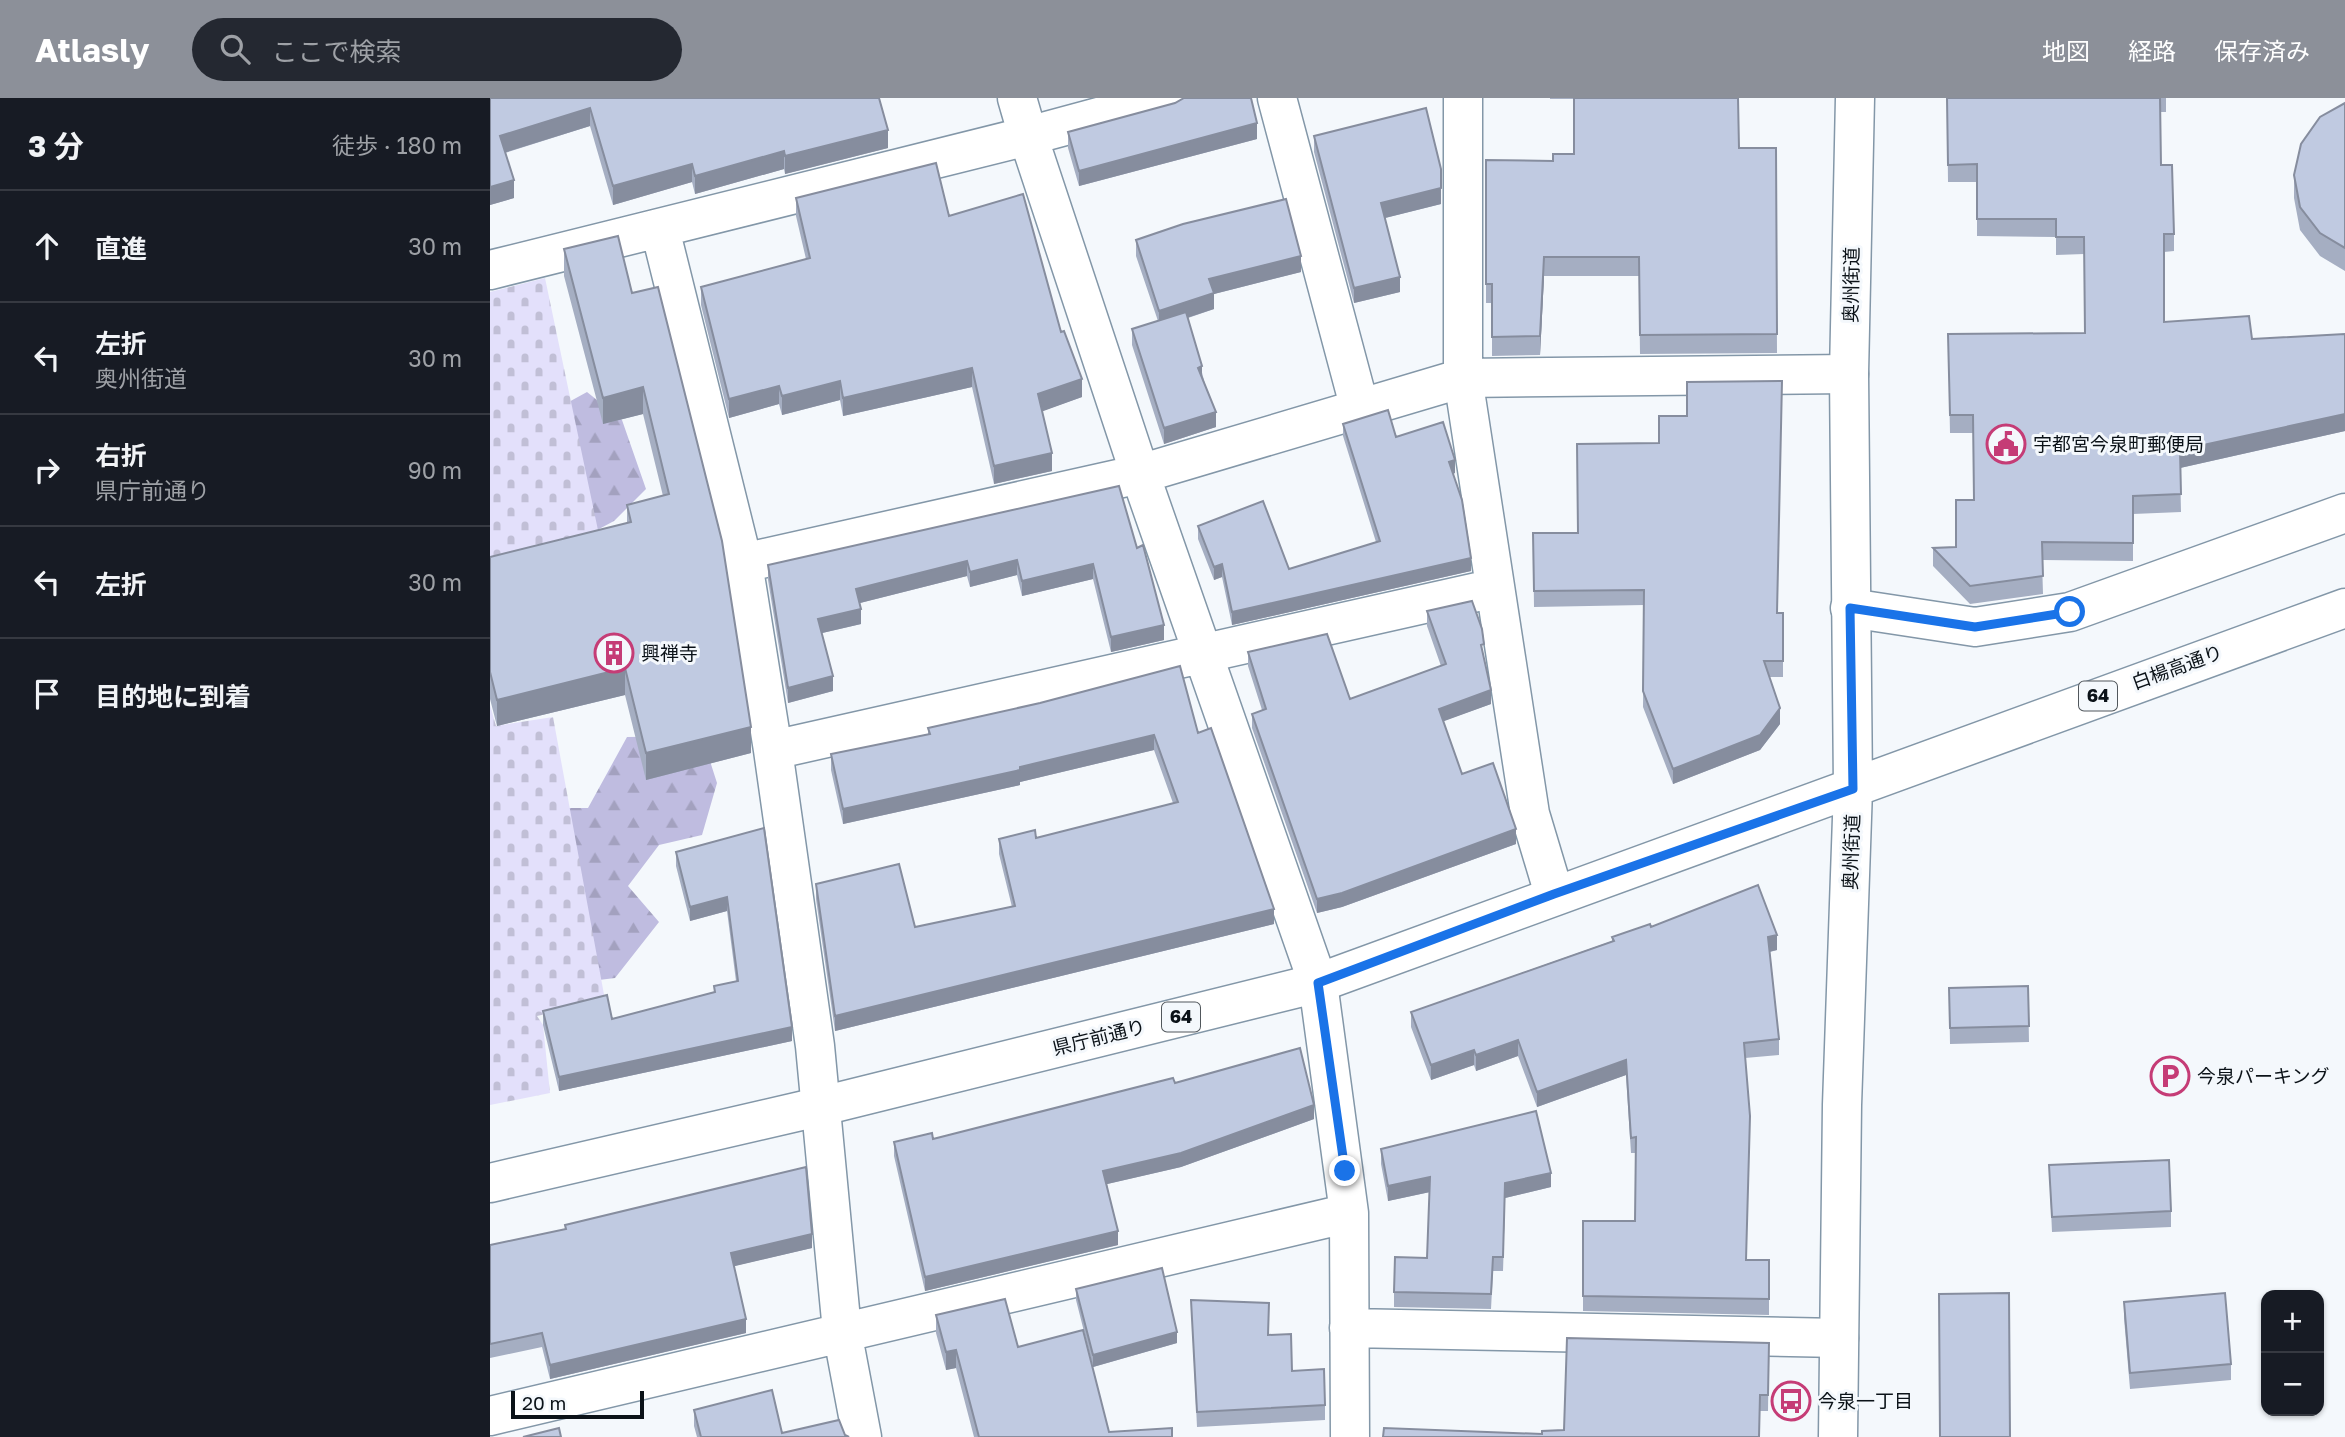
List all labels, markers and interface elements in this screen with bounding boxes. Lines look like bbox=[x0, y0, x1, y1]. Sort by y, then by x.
search box bbox=[192, 18, 682, 81]
text: Atlasly bbox=[35, 30, 150, 69]
icon: search bbox=[216, 30, 254, 68]
text: ここで検索 bbox=[272, 36, 402, 67]
text: 地図 bbox=[2042, 36, 2090, 65]
text: 経路 bbox=[2128, 36, 2176, 65]
text: 保存済み bbox=[2214, 36, 2310, 65]
text: 3 分 bbox=[28, 128, 84, 164]
text: 徒歩 · 180 m bbox=[332, 131, 462, 159]
icon: ahead bbox=[28, 227, 66, 265]
text: 30 m bbox=[408, 232, 462, 260]
text: 直進 bbox=[95, 233, 147, 264]
street label: 奥州街道 bbox=[1838, 247, 1863, 323]
text: 左折 bbox=[95, 328, 147, 359]
icon: left bbox=[28, 339, 66, 377]
text: 30 m bbox=[408, 344, 462, 372]
text: 奥州街道 bbox=[95, 364, 187, 392]
public building icon: 宇都宮今泉町郵便局 bbox=[1985, 423, 2027, 465]
place label: 宇都宮今泉町郵便局 bbox=[2033, 432, 2204, 455]
text: 右折 bbox=[95, 440, 147, 471]
icon: right bbox=[28, 451, 66, 489]
text: 90 m bbox=[408, 456, 462, 484]
text: 県庁前通り bbox=[95, 476, 210, 504]
icon: left bbox=[28, 563, 66, 601]
text: 30 m bbox=[408, 568, 462, 596]
text: 左折 bbox=[95, 569, 147, 600]
route start bbox=[2054, 596, 2085, 627]
building icon: 興禅寺 bbox=[593, 632, 635, 674]
street label: 白楊高通り bbox=[2128, 639, 2225, 694]
place label: 興禅寺 bbox=[641, 641, 698, 664]
icon: arrive bbox=[28, 675, 66, 713]
text: 目的地に到着 bbox=[95, 681, 251, 712]
road number: 64 bbox=[2079, 682, 2117, 710]
street label: 奥州街道 bbox=[1838, 814, 1863, 890]
road number: 64 bbox=[1162, 1002, 1200, 1032]
street label: 県庁前通り bbox=[1050, 1014, 1148, 1059]
parking icon: 今泉パーキング bbox=[2149, 1055, 2191, 1097]
place label: 今泉パーキング bbox=[2197, 1064, 2329, 1087]
route end bbox=[1329, 1155, 1360, 1186]
map controls bbox=[2261, 1290, 2324, 1416]
button: + bbox=[2261, 1290, 2324, 1353]
button: − bbox=[2261, 1353, 2324, 1416]
bus stop icon: 今泉一丁目 bbox=[1770, 1380, 1812, 1422]
scale bar bbox=[511, 1388, 644, 1420]
place label: 今泉一丁目 bbox=[1818, 1389, 1913, 1412]
text: 20 m bbox=[522, 1391, 566, 1414]

